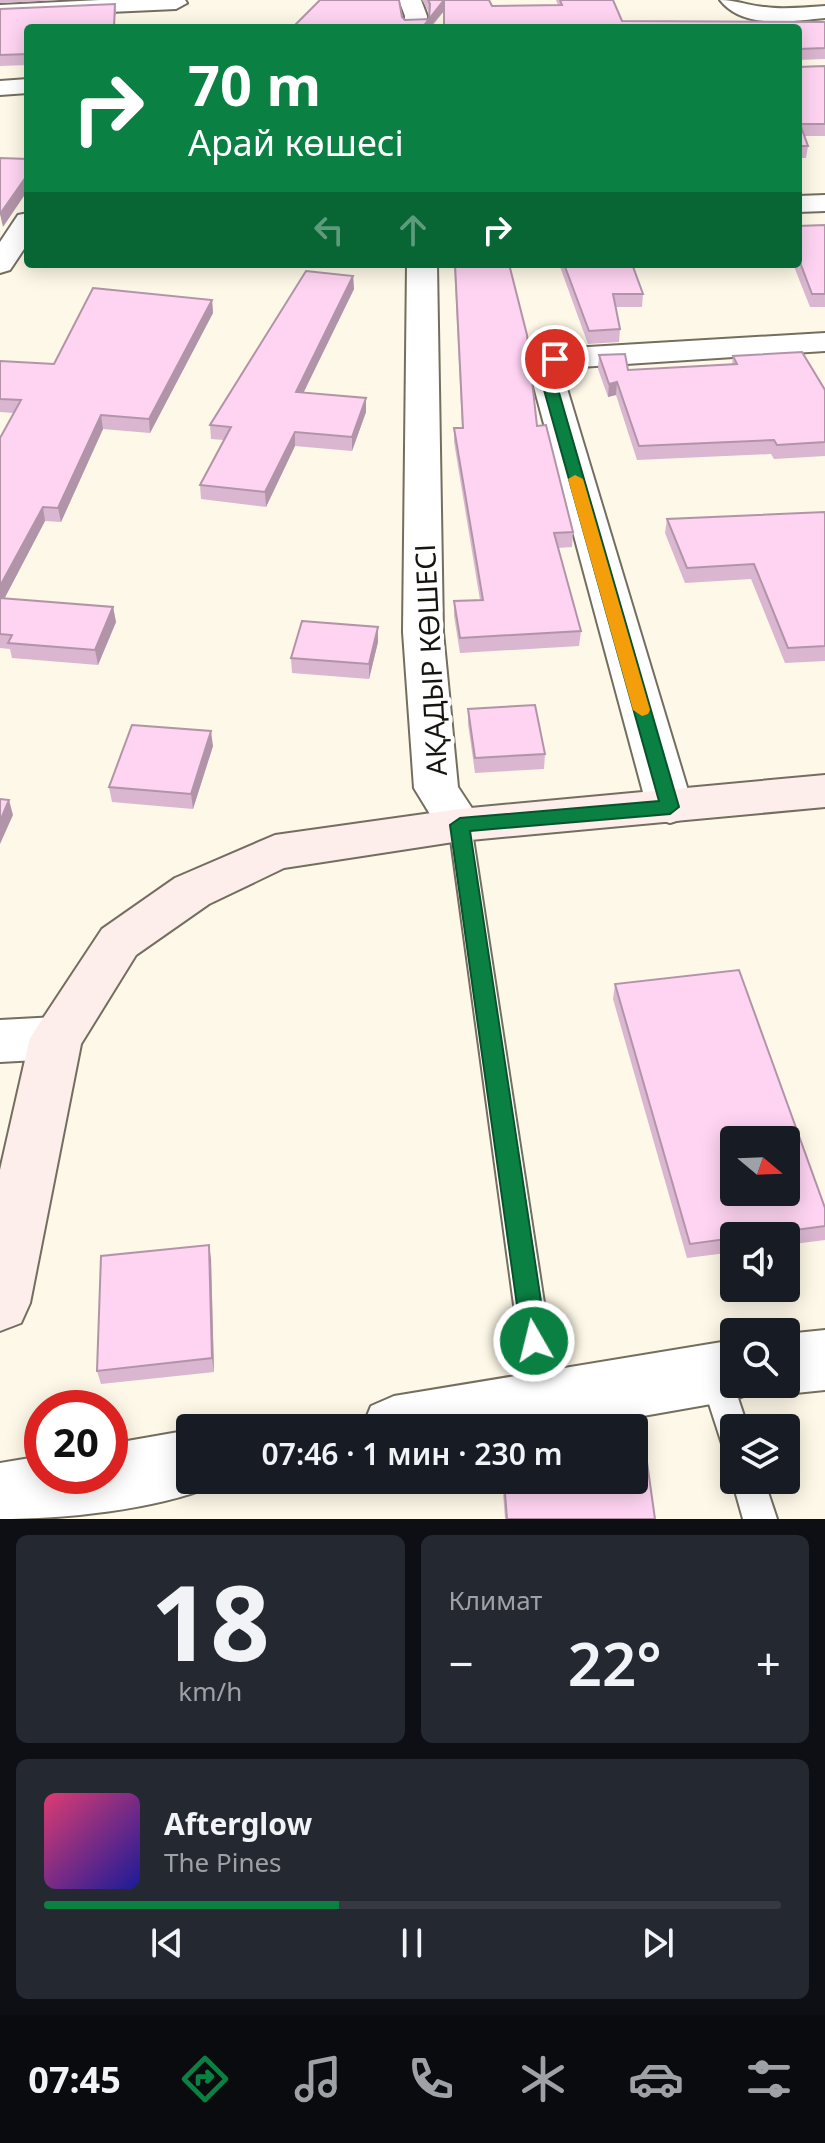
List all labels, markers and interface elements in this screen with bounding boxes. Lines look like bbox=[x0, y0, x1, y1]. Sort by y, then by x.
text: 70 m bbox=[188, 46, 321, 122]
icon: right bbox=[56, 56, 160, 160]
text: Арай көшесі bbox=[188, 118, 404, 167]
icon: left bbox=[307, 208, 351, 252]
icon: ahead bbox=[391, 208, 435, 252]
icon: right bbox=[475, 208, 519, 252]
pin bbox=[521, 325, 589, 393]
icon: arrive bbox=[533, 337, 577, 381]
street label: АҚАДЫР КӨШЕСІ bbox=[405, 543, 455, 777]
north arrow bbox=[720, 1126, 800, 1206]
map controls bbox=[720, 1126, 800, 1494]
button: sound bbox=[720, 1222, 800, 1302]
position arrow bbox=[492, 1299, 576, 1383]
button: search bbox=[720, 1318, 800, 1398]
speed limit sign: 20 bbox=[24, 1390, 128, 1494]
button: layers bbox=[720, 1414, 800, 1494]
text: 07:46 · 1 мин · 230 m bbox=[262, 1433, 562, 1474]
text: 18 bbox=[151, 1550, 270, 1691]
text: Климат bbox=[449, 1582, 542, 1618]
text: 22° bbox=[568, 1622, 662, 1704]
text: − bbox=[449, 1633, 474, 1693]
text: + bbox=[756, 1633, 781, 1693]
text: km/h bbox=[178, 1673, 242, 1709]
text: Afterglow bbox=[164, 1803, 312, 1844]
text: The Pines bbox=[164, 1844, 282, 1880]
icon: previous bbox=[145, 1921, 189, 1965]
icon: pause bbox=[390, 1921, 434, 1965]
icon: next bbox=[636, 1921, 680, 1965]
icon: directions bbox=[177, 2051, 233, 2107]
icon: music bbox=[290, 2051, 346, 2107]
icon: phone bbox=[403, 2051, 459, 2107]
icon: climate bbox=[515, 2051, 571, 2107]
icon: car bbox=[628, 2051, 684, 2107]
icon: filters bbox=[741, 2051, 797, 2107]
text: 07:45 bbox=[28, 2055, 121, 2104]

